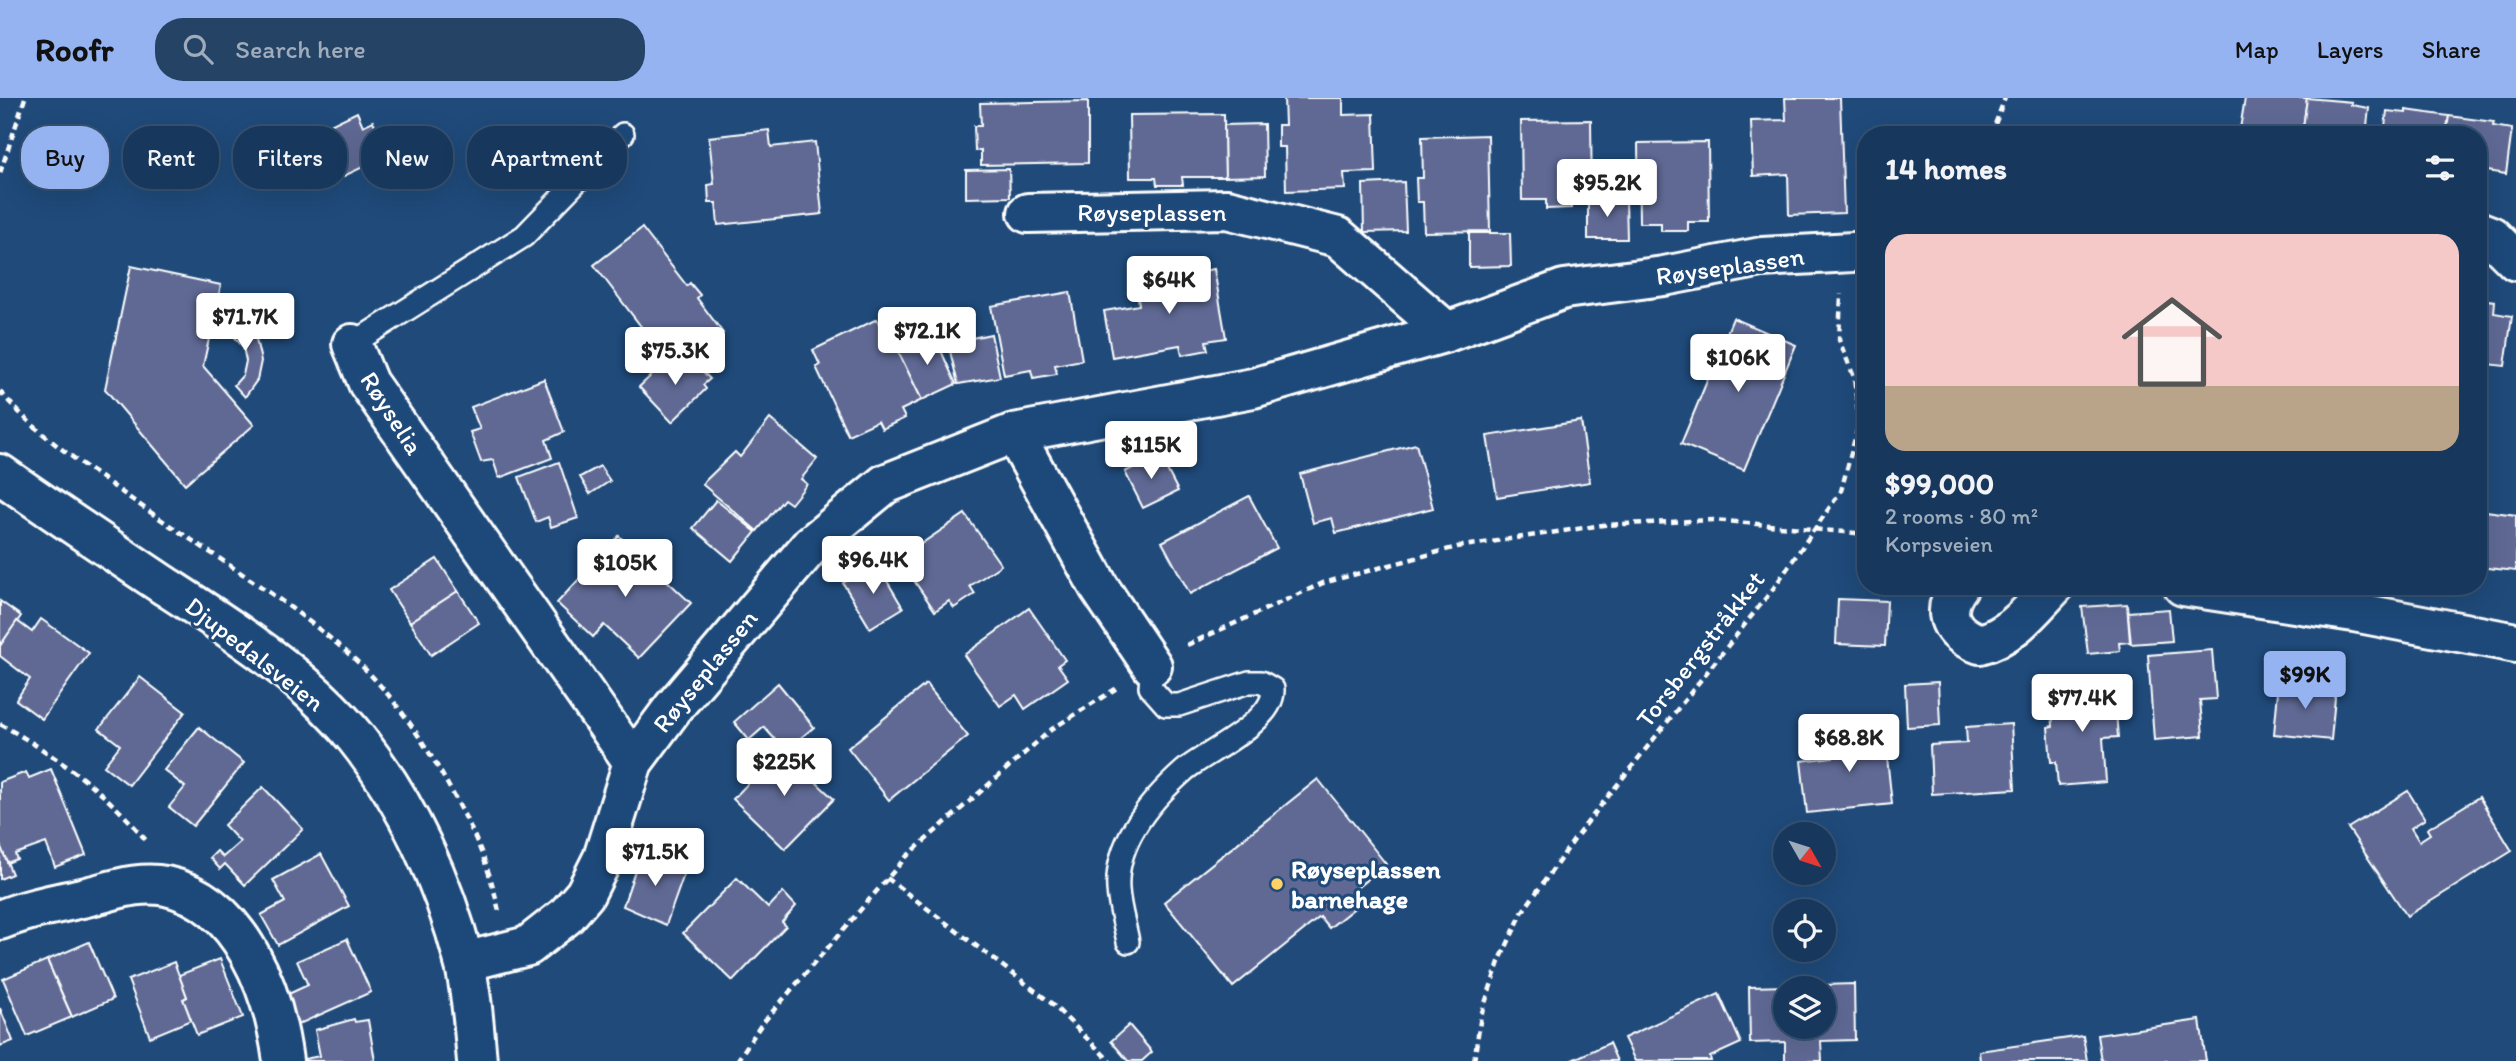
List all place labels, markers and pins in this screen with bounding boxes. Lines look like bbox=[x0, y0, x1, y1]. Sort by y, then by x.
pin: $95.2K bbox=[1550, 159, 1664, 219]
pin: $64K bbox=[1128, 256, 1210, 316]
pin: $71.7K bbox=[188, 294, 302, 353]
pin: $72.1K bbox=[870, 308, 984, 367]
pin: $75.3K bbox=[618, 328, 732, 387]
pin: $106K bbox=[1689, 334, 1787, 394]
pin: $115K bbox=[1102, 422, 1200, 481]
pin: $96.4K bbox=[816, 536, 930, 596]
pin: $105K bbox=[576, 540, 674, 599]
pin: $99K bbox=[2264, 652, 2346, 711]
pin: $77.4K bbox=[2025, 674, 2139, 734]
pin: $68.8K bbox=[1792, 714, 1906, 774]
pin: $225K bbox=[735, 738, 833, 798]
pin: $71.5K bbox=[598, 828, 712, 888]
place label: Røyseplassen barnehage bbox=[1291, 853, 1441, 915]
marker: Røyseplassen barnehage bbox=[1269, 876, 1285, 892]

